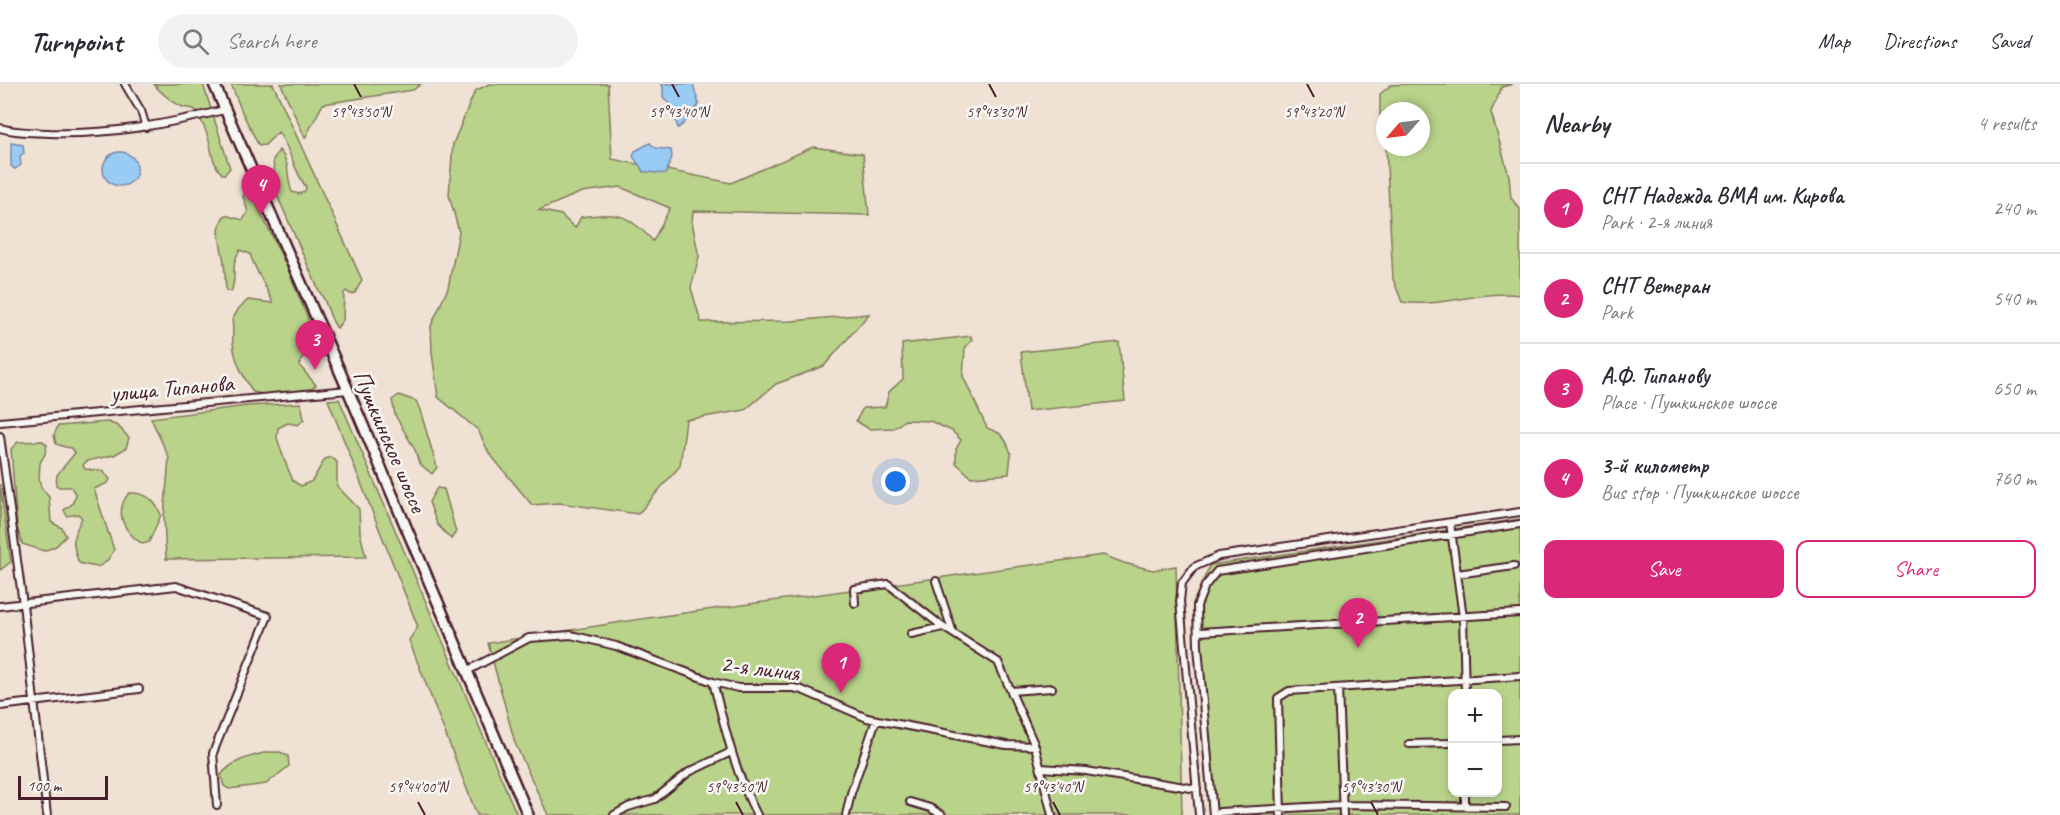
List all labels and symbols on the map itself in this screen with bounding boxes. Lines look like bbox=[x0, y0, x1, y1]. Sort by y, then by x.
north arrow bbox=[1376, 102, 1430, 156]
text: 59°43'50"N bbox=[331, 103, 394, 122]
text: 59°43'40"N bbox=[649, 103, 712, 122]
text: 59°43'30"N bbox=[966, 103, 1029, 122]
text: 59°43'20"N bbox=[1284, 103, 1347, 122]
pin: 4 bbox=[242, 166, 280, 215]
pin: 3 bbox=[296, 320, 334, 370]
street label: Пушкинское шоссе bbox=[347, 365, 434, 519]
street label: улица Типанова bbox=[107, 368, 236, 409]
your location bbox=[881, 467, 910, 496]
pin: 2 bbox=[1338, 598, 1378, 648]
pin: 1 bbox=[822, 644, 860, 693]
street label: 2-я линия bbox=[719, 648, 802, 688]
scale bar bbox=[18, 773, 108, 800]
text: 59°44'00"N bbox=[388, 778, 451, 797]
text: 59°43'50"N bbox=[706, 778, 769, 797]
text: 59°43'40"N bbox=[1023, 778, 1086, 797]
text: 59°43'30"N bbox=[1341, 778, 1404, 797]

